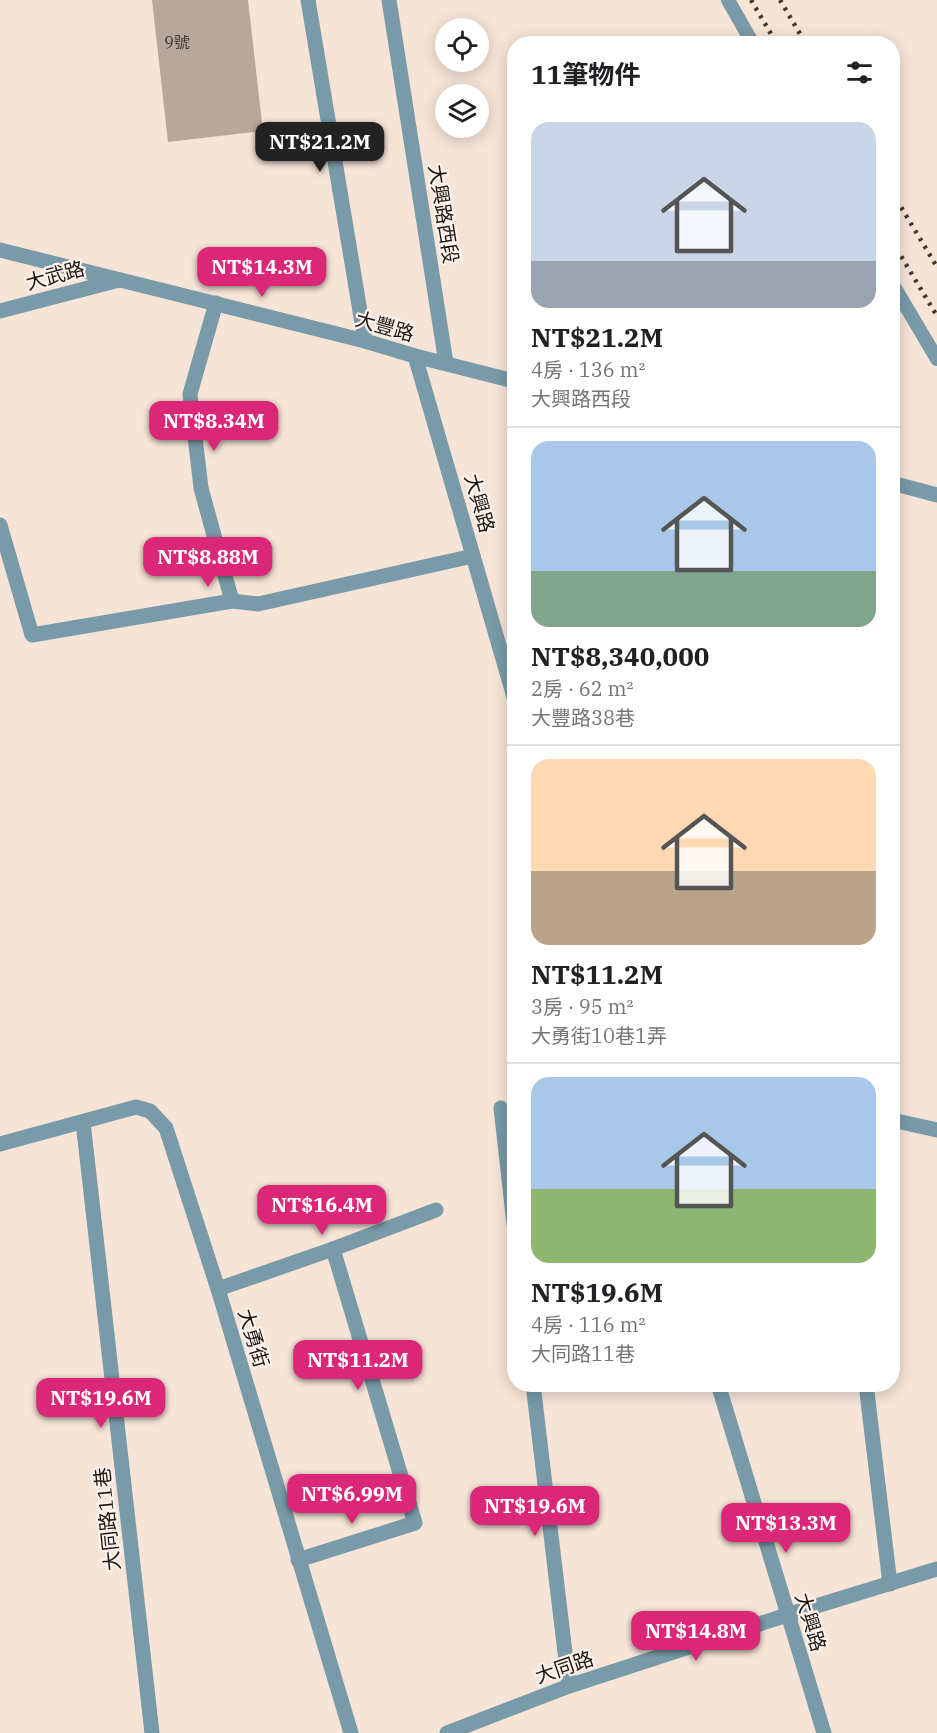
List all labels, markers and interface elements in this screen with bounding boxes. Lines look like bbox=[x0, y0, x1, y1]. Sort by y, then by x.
map controls bbox=[435, 18, 489, 138]
button: locate bbox=[435, 18, 489, 72]
house number: 9號 bbox=[164, 32, 190, 52]
icon: filters bbox=[843, 56, 876, 89]
text: 11筆物件 bbox=[531, 57, 640, 91]
button: layers bbox=[435, 84, 489, 138]
pin: NT$21.2M bbox=[258, 122, 382, 173]
text: NT$21.2M bbox=[269, 128, 371, 155]
icon: home bbox=[650, 161, 758, 269]
street label: 大興路西段 bbox=[423, 163, 465, 265]
pin: NT$14.3M bbox=[200, 247, 324, 298]
text: NT$14.3M bbox=[211, 253, 313, 280]
street label: 大武路 bbox=[23, 254, 87, 296]
street label: 大豐路 bbox=[352, 305, 418, 347]
text: NT$21.2M bbox=[531, 320, 663, 354]
text: 4房 · 136 m² bbox=[531, 356, 645, 383]
text: 大興路西段 bbox=[531, 385, 631, 412]
pin: NT$8.34M bbox=[152, 401, 276, 452]
text: NT$8.34M bbox=[163, 407, 265, 434]
street label: 大興路 bbox=[459, 470, 501, 536]
icon: home bbox=[650, 480, 758, 588]
pin: NT$8.88M bbox=[146, 537, 270, 588]
text: NT$8.88M bbox=[157, 543, 259, 570]
text: NT$8,340,000 bbox=[531, 639, 709, 673]
text: 2房 · 62 m² bbox=[531, 675, 633, 702]
text: 大豐路38巷 bbox=[531, 704, 635, 731]
icon: home bbox=[650, 798, 758, 906]
text: NT$11.2M bbox=[531, 957, 663, 991]
text: 3房 · 95 m² bbox=[531, 993, 633, 1020]
text: 大勇街10巷1弄 bbox=[531, 1022, 667, 1049]
icon: home bbox=[650, 1116, 758, 1224]
pin: NT$16.4M bbox=[260, 1185, 384, 1236]
text: NT$16.4M bbox=[271, 1191, 373, 1218]
text: NT$19.6M bbox=[531, 1275, 663, 1309]
street label: 大勇街 bbox=[232, 1305, 276, 1371]
text: 4房 · 116 m² bbox=[531, 1311, 645, 1338]
pin: NT$11.2M bbox=[296, 1340, 420, 1391]
text: 大同路11巷 bbox=[531, 1340, 635, 1367]
text: NT$11.2M bbox=[307, 1346, 409, 1373]
pin: NT$19.6M bbox=[39, 1378, 163, 1429]
text: NT$19.6M bbox=[50, 1384, 152, 1411]
street label: 大同路11巷 bbox=[88, 1466, 126, 1572]
pin: NT$6.99M bbox=[290, 1474, 414, 1525]
text: NT$6.99M bbox=[301, 1480, 403, 1507]
pin: NT$19.6M bbox=[473, 1486, 597, 1537]
text: NT$19.6M bbox=[484, 1492, 586, 1519]
pin: NT$13.3M bbox=[724, 1503, 848, 1554]
text: NT$13.3M bbox=[735, 1509, 837, 1536]
street label: 大興路 bbox=[789, 1589, 833, 1655]
pin: NT$14.8M bbox=[634, 1611, 758, 1662]
text: NT$14.8M bbox=[645, 1617, 747, 1644]
street label: 大同路 bbox=[531, 1644, 597, 1690]

